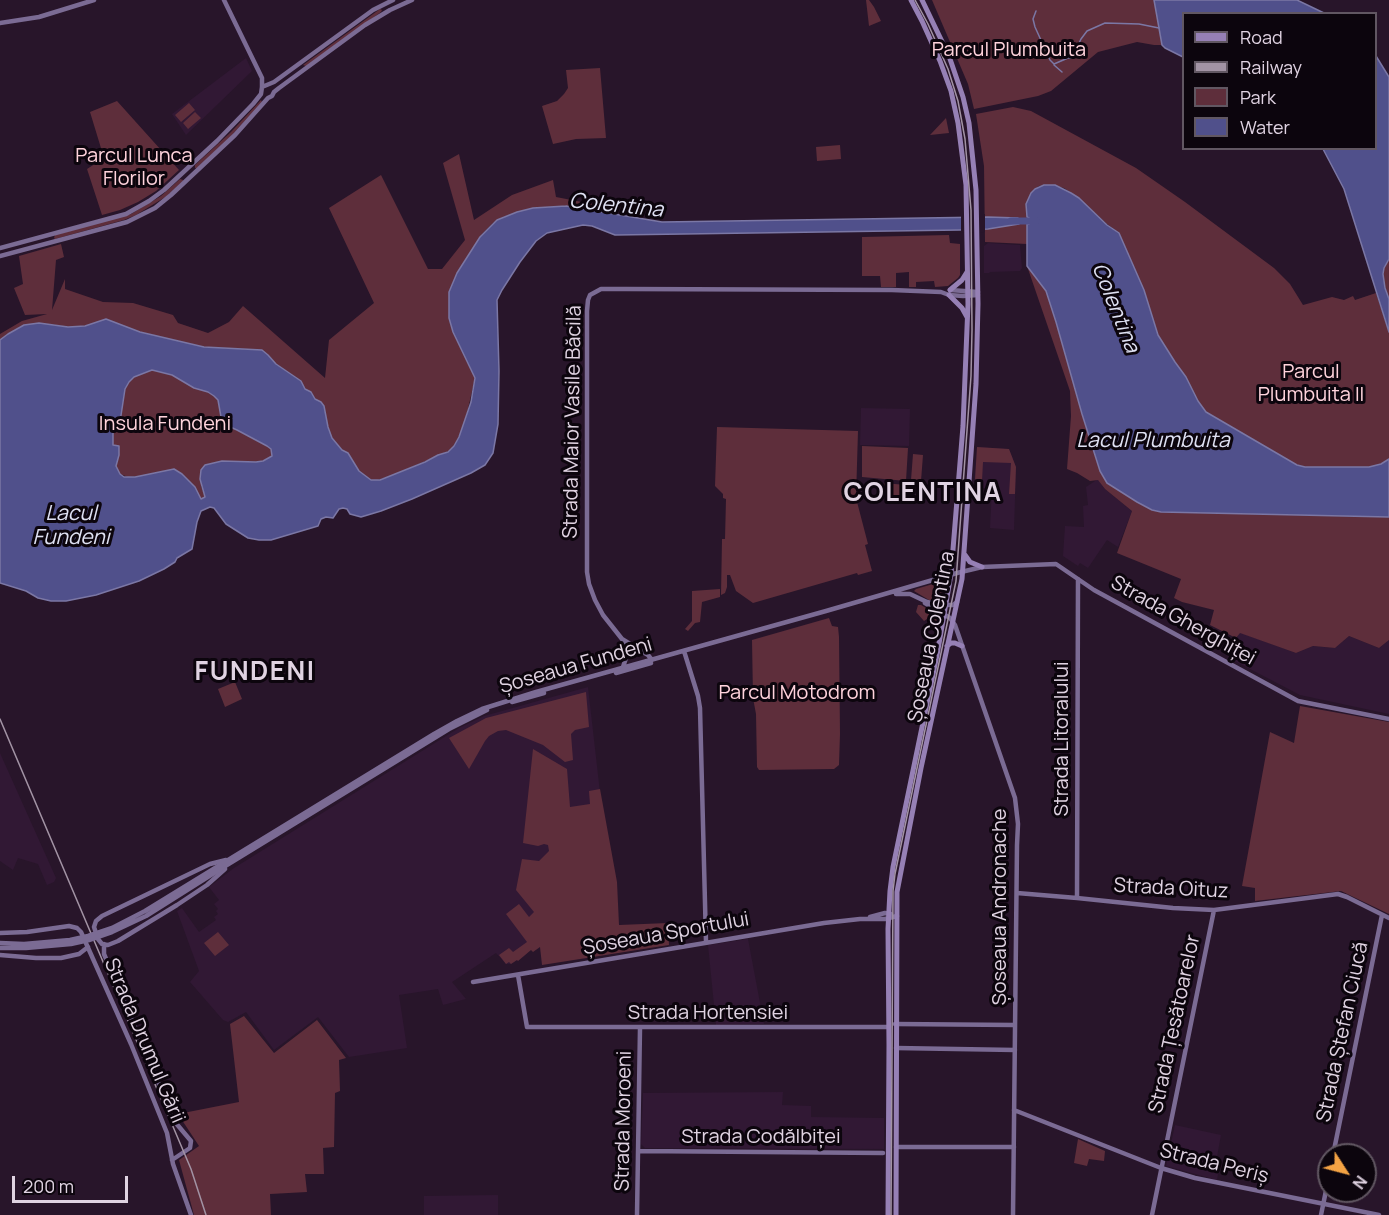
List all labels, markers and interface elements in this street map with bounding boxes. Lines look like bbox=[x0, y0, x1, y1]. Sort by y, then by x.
legend bbox=[1182, 12, 1377, 150]
text: Road bbox=[1240, 25, 1283, 49]
park label: Parcul Plumbuita bbox=[932, 38, 1086, 62]
text: Railway bbox=[1240, 55, 1302, 79]
text: Park bbox=[1240, 85, 1276, 109]
text: Water bbox=[1240, 115, 1290, 139]
park label: Parcul Lunca Florilor bbox=[75, 144, 193, 191]
water label: Colentina bbox=[568, 189, 664, 223]
water label: Colentina bbox=[1086, 260, 1144, 356]
street label: Strada Maior Vasile Băcilă bbox=[559, 305, 587, 539]
park label: Parcul Plumbuita II bbox=[1258, 360, 1364, 407]
park label: Insula Fundeni bbox=[99, 412, 231, 436]
water label: Lacul Plumbuita bbox=[1076, 428, 1230, 454]
district label: COLENTINA bbox=[843, 478, 1003, 510]
water label: Lacul Fundeni bbox=[32, 501, 110, 551]
street label: Șoseaua Colentina bbox=[904, 549, 960, 725]
street label: Strada Gherghiței bbox=[1106, 571, 1260, 671]
street label: Șoseaua Fundeni bbox=[497, 633, 655, 699]
district label: FUNDENI bbox=[195, 657, 315, 689]
street label: Strada Litoralului bbox=[1050, 661, 1074, 817]
park label: Parcul Motodrom bbox=[718, 681, 876, 705]
street label: Șoseaua Andronache bbox=[988, 809, 1012, 1005]
street label: Strada Oituz bbox=[1113, 874, 1229, 904]
street label: Șoseaua Sportului bbox=[581, 908, 751, 960]
street label: Strada Țesătoarelor bbox=[1144, 933, 1206, 1115]
street label: Strada Ștefan Ciucă bbox=[1312, 940, 1374, 1124]
street label: Strada Drumul Gării bbox=[98, 955, 190, 1127]
street label: Strada Hortensiei bbox=[628, 1001, 788, 1025]
street label: Strada Moroeni bbox=[611, 1050, 637, 1192]
street label: Strada Codălbiței bbox=[681, 1125, 841, 1149]
street label: Strada Periș bbox=[1157, 1139, 1271, 1189]
north arrow bbox=[1317, 1143, 1377, 1203]
scale bar bbox=[15, 1164, 130, 1202]
text: N bbox=[1348, 1171, 1372, 1194]
text: 200 m bbox=[23, 1174, 74, 1198]

